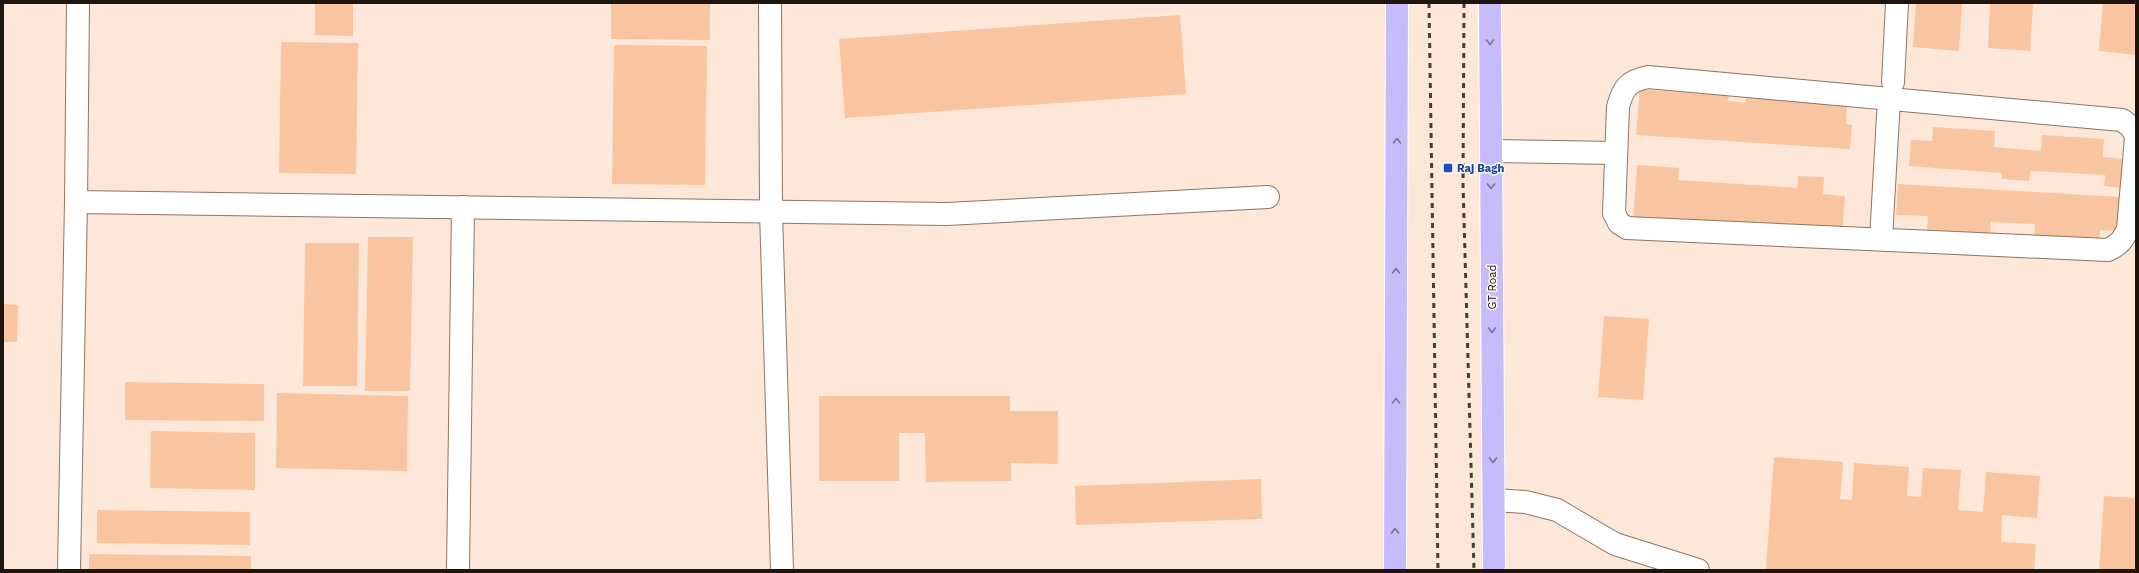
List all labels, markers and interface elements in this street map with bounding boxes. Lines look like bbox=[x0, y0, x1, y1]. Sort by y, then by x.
one-way arrow bbox=[1486, 39, 1494, 45]
one-way arrow bbox=[1393, 138, 1401, 144]
marker: Raj Bagh bbox=[1442, 162, 1454, 174]
place label: Raj Bagh bbox=[1457, 162, 1504, 175]
one-way arrow bbox=[1487, 183, 1495, 189]
street label: GT Road bbox=[1486, 265, 1499, 309]
one-way arrow bbox=[1392, 268, 1400, 274]
one-way arrow bbox=[1488, 327, 1496, 333]
one-way arrow bbox=[1392, 398, 1400, 404]
one-way arrow bbox=[1489, 457, 1497, 463]
one-way arrow bbox=[1391, 528, 1399, 534]

